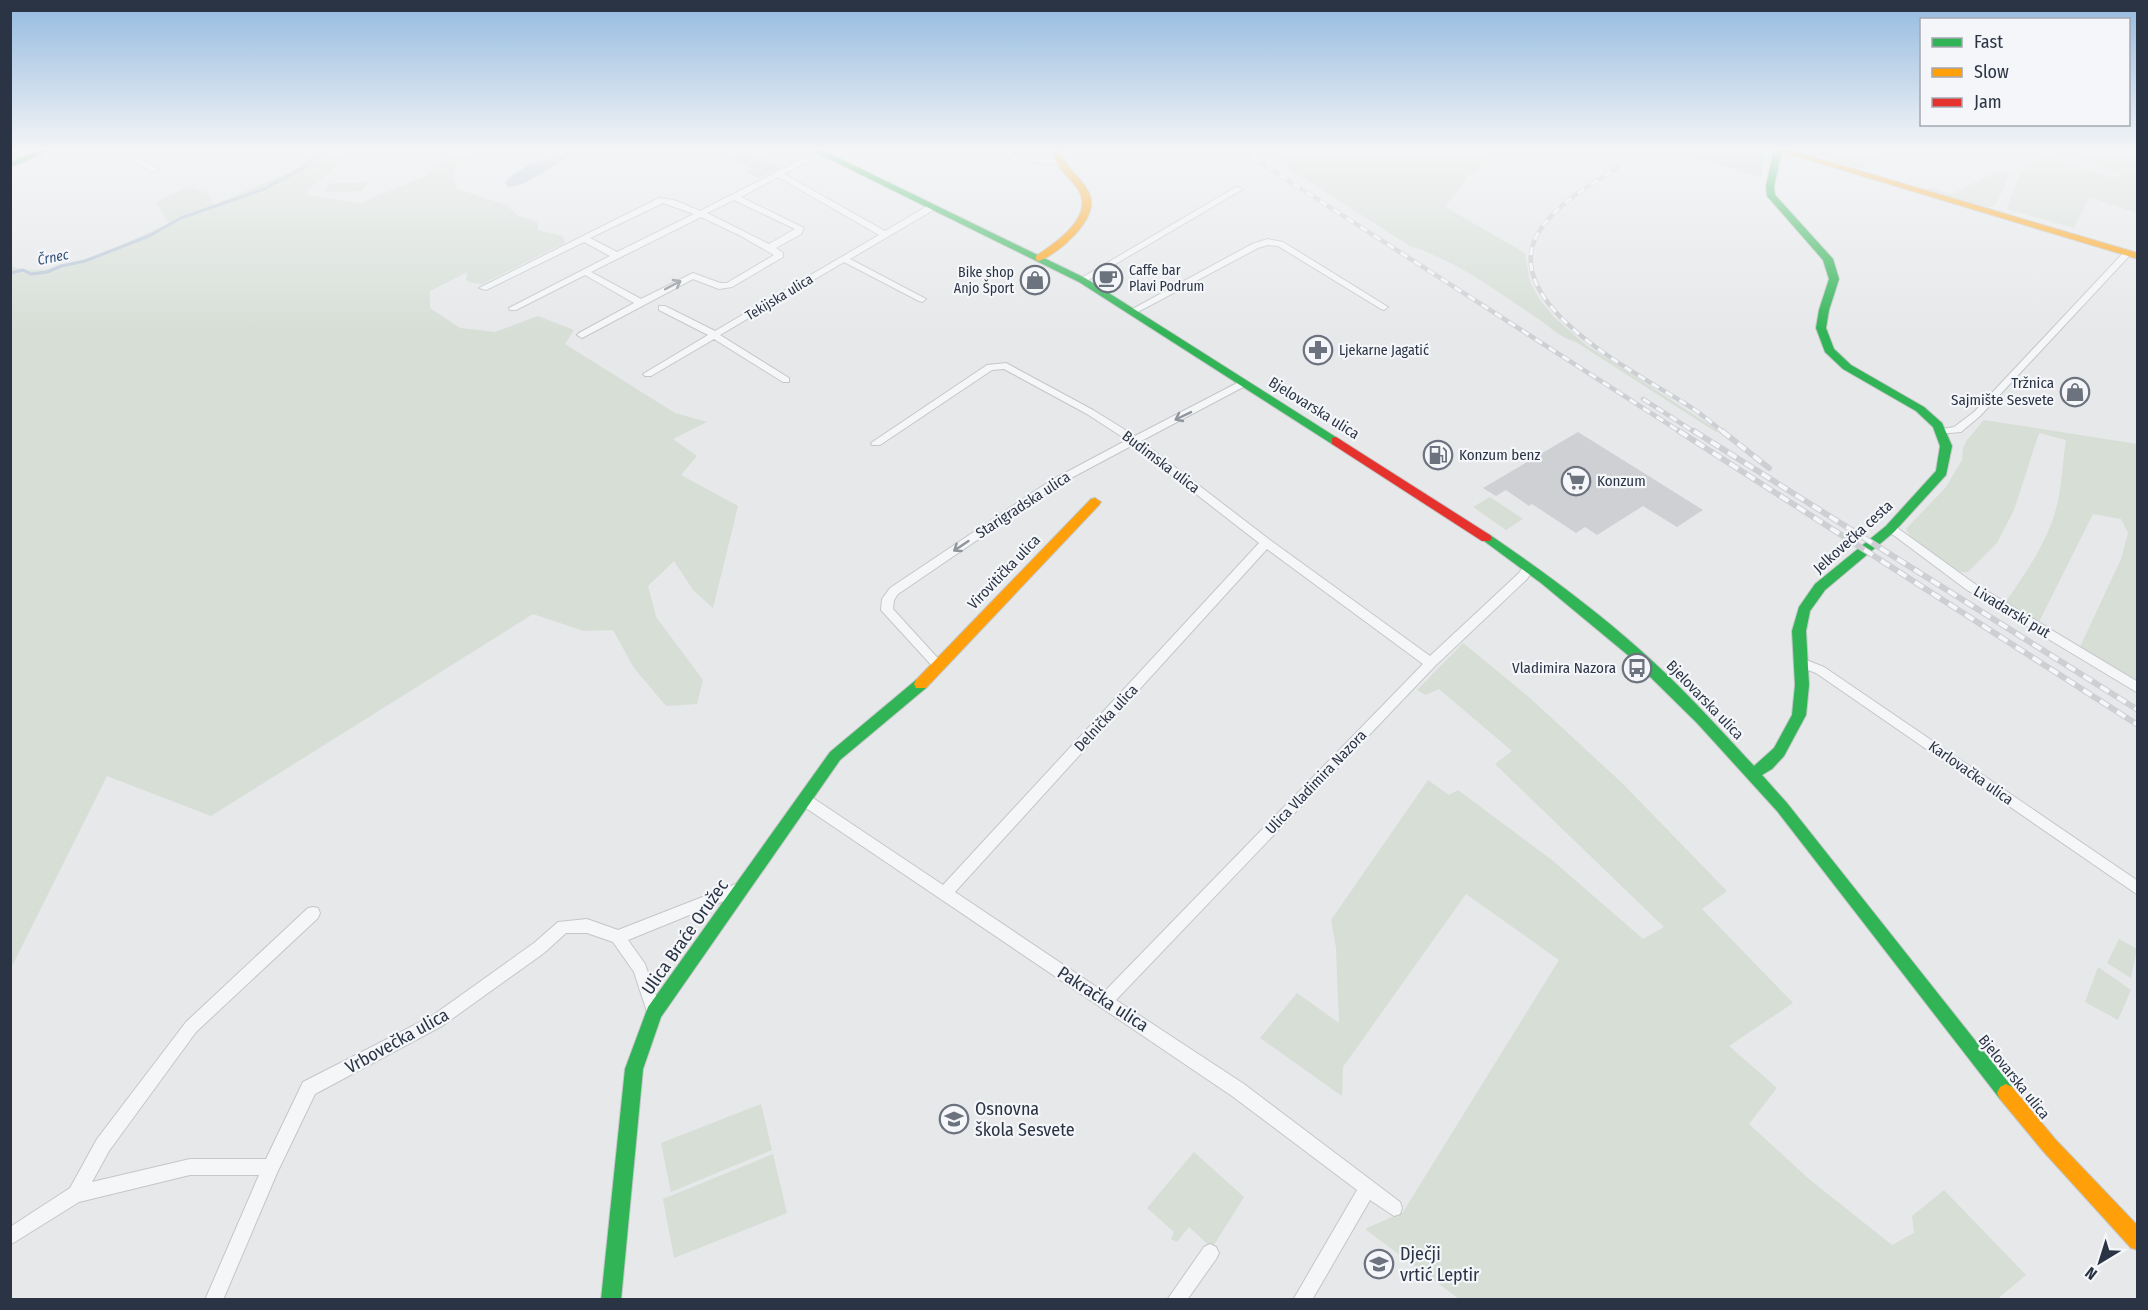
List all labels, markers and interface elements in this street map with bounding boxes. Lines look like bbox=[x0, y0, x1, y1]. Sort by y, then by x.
legend bbox=[1920, 18, 2130, 126]
text: Fast bbox=[1974, 31, 2003, 53]
text: Slow bbox=[1974, 61, 2009, 83]
text: Jam bbox=[1974, 91, 2002, 113]
water label: Črnec bbox=[36, 245, 71, 269]
cafe icon: Caffe bar Plavi Podrum bbox=[1092, 262, 1124, 294]
place label: Caffe bar Plavi Podrum bbox=[1129, 262, 1204, 295]
place label: Bike shop Anjo Šport bbox=[954, 264, 1014, 297]
shop icon: Bike shop Anjo Šport bbox=[1019, 264, 1051, 296]
street label: Tekijska ulica bbox=[742, 271, 816, 324]
one-way arrow bbox=[664, 279, 682, 290]
pharmacy icon: Ljekarne Jagatić bbox=[1302, 334, 1334, 366]
place label: Ljekarne Jagatić bbox=[1339, 342, 1429, 359]
street label: Bjelovarska ulica bbox=[1265, 373, 1363, 443]
place label: Tržnica Sajmište Sesvete bbox=[1951, 374, 2054, 409]
shop icon: Tržnica Sajmište Sesvete bbox=[2059, 376, 2091, 408]
one-way arrow bbox=[1175, 410, 1193, 422]
street label: Budimska ulica bbox=[1119, 427, 1203, 497]
fuel station icon: Konzum benz bbox=[1422, 439, 1454, 471]
place label: Konzum benz bbox=[1459, 446, 1541, 464]
supermarket icon: Konzum bbox=[1560, 465, 1592, 497]
street label: Starigradska ulica bbox=[972, 468, 1074, 542]
place label: Konzum bbox=[1597, 472, 1646, 490]
street label: Jelkovečka cesta bbox=[1810, 497, 1896, 577]
street label: Virovitička ulica bbox=[964, 531, 1044, 613]
one-way arrow bbox=[953, 540, 970, 552]
street label: Livadarski put bbox=[1970, 582, 2054, 642]
bus stop icon: Vladimira Nazora bbox=[1621, 652, 1653, 684]
street label: Bjelovarska ulica bbox=[1663, 657, 1747, 743]
place label: Vladimira Nazora bbox=[1512, 659, 1616, 677]
street label: Delnička ulica bbox=[1070, 681, 1142, 755]
street label: Ulica Vladimira Nazora bbox=[1262, 726, 1370, 838]
street label: Karlovačka ulica bbox=[1925, 737, 2017, 809]
street label: Ulica Braće Oružec bbox=[637, 875, 733, 999]
street label: Pakračka ulica bbox=[1053, 961, 1153, 1037]
street label: Vrbovečka ulica bbox=[341, 1003, 453, 1078]
street label: Bjelovarska ulica bbox=[1975, 1031, 2053, 1123]
place label: Osnovna škola Sesvete bbox=[975, 1098, 1075, 1141]
school or university icon: Osnovna škola Sesvete bbox=[938, 1103, 970, 1135]
north arrow bbox=[2070, 1232, 2130, 1292]
place label: Dječji vrtić Leptir bbox=[1400, 1243, 1480, 1286]
school or university icon: Dječji vrtić Leptir bbox=[1363, 1248, 1395, 1280]
text: N bbox=[2081, 1263, 2101, 1284]

